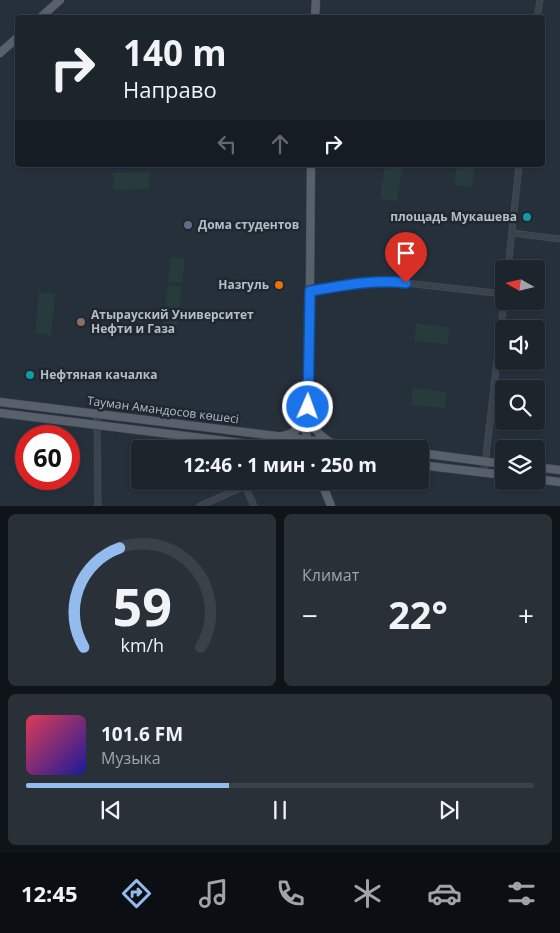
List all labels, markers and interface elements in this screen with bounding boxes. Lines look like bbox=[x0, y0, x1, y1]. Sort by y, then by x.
text: 140 m bbox=[123, 29, 227, 76]
icon: right bbox=[40, 35, 105, 100]
text: Направо bbox=[123, 74, 217, 104]
icon: left bbox=[213, 130, 241, 158]
icon: ahead bbox=[266, 130, 294, 158]
icon: right bbox=[319, 130, 347, 158]
place label: площадь Мукашева bbox=[390, 208, 517, 225]
marker: площадь Мукашева bbox=[521, 211, 533, 223]
place label: Дома студентов bbox=[198, 216, 299, 233]
marker: Дома студентов bbox=[182, 219, 194, 231]
pin bbox=[385, 232, 427, 283]
icon: arrive bbox=[392, 239, 420, 267]
north arrow bbox=[495, 260, 545, 310]
map controls bbox=[495, 260, 545, 490]
place label: Назгуль bbox=[218, 276, 269, 293]
marker: Назгуль bbox=[273, 279, 285, 291]
place label: Атырауский Университет Нефти и Газа bbox=[91, 306, 254, 337]
marker: Атырауский Университет Нефти и Газа bbox=[75, 316, 87, 328]
button: sound bbox=[495, 320, 545, 370]
place label: Нефтяная качалка bbox=[40, 366, 157, 383]
marker: Нефтяная качалка bbox=[24, 369, 36, 381]
position arrow bbox=[281, 380, 333, 432]
button: search bbox=[495, 380, 545, 430]
street label: Тауман Амандосов көшесі bbox=[86, 392, 240, 427]
speed limit sign: 60 bbox=[15, 425, 80, 490]
button: layers bbox=[495, 440, 545, 490]
text: 12:46 · 1 мин · 250 m bbox=[183, 452, 377, 478]
text: Климат bbox=[302, 564, 359, 586]
text: 59 bbox=[112, 570, 172, 641]
text: 22° bbox=[388, 588, 448, 640]
text: − bbox=[302, 596, 318, 634]
text: + bbox=[518, 596, 534, 634]
text: km/h bbox=[120, 633, 164, 657]
text: 101.6 FM bbox=[101, 721, 183, 747]
text: Музыка bbox=[101, 747, 161, 769]
icon: previous bbox=[97, 796, 125, 824]
icon: pause bbox=[266, 796, 294, 824]
icon: next bbox=[435, 796, 463, 824]
icon: directions bbox=[119, 876, 154, 911]
icon: music bbox=[196, 876, 231, 911]
icon: phone bbox=[273, 876, 308, 911]
icon: climate bbox=[350, 876, 385, 911]
icon: car bbox=[427, 876, 462, 911]
icon: filters bbox=[504, 876, 539, 911]
text: 12:45 bbox=[21, 878, 78, 908]

